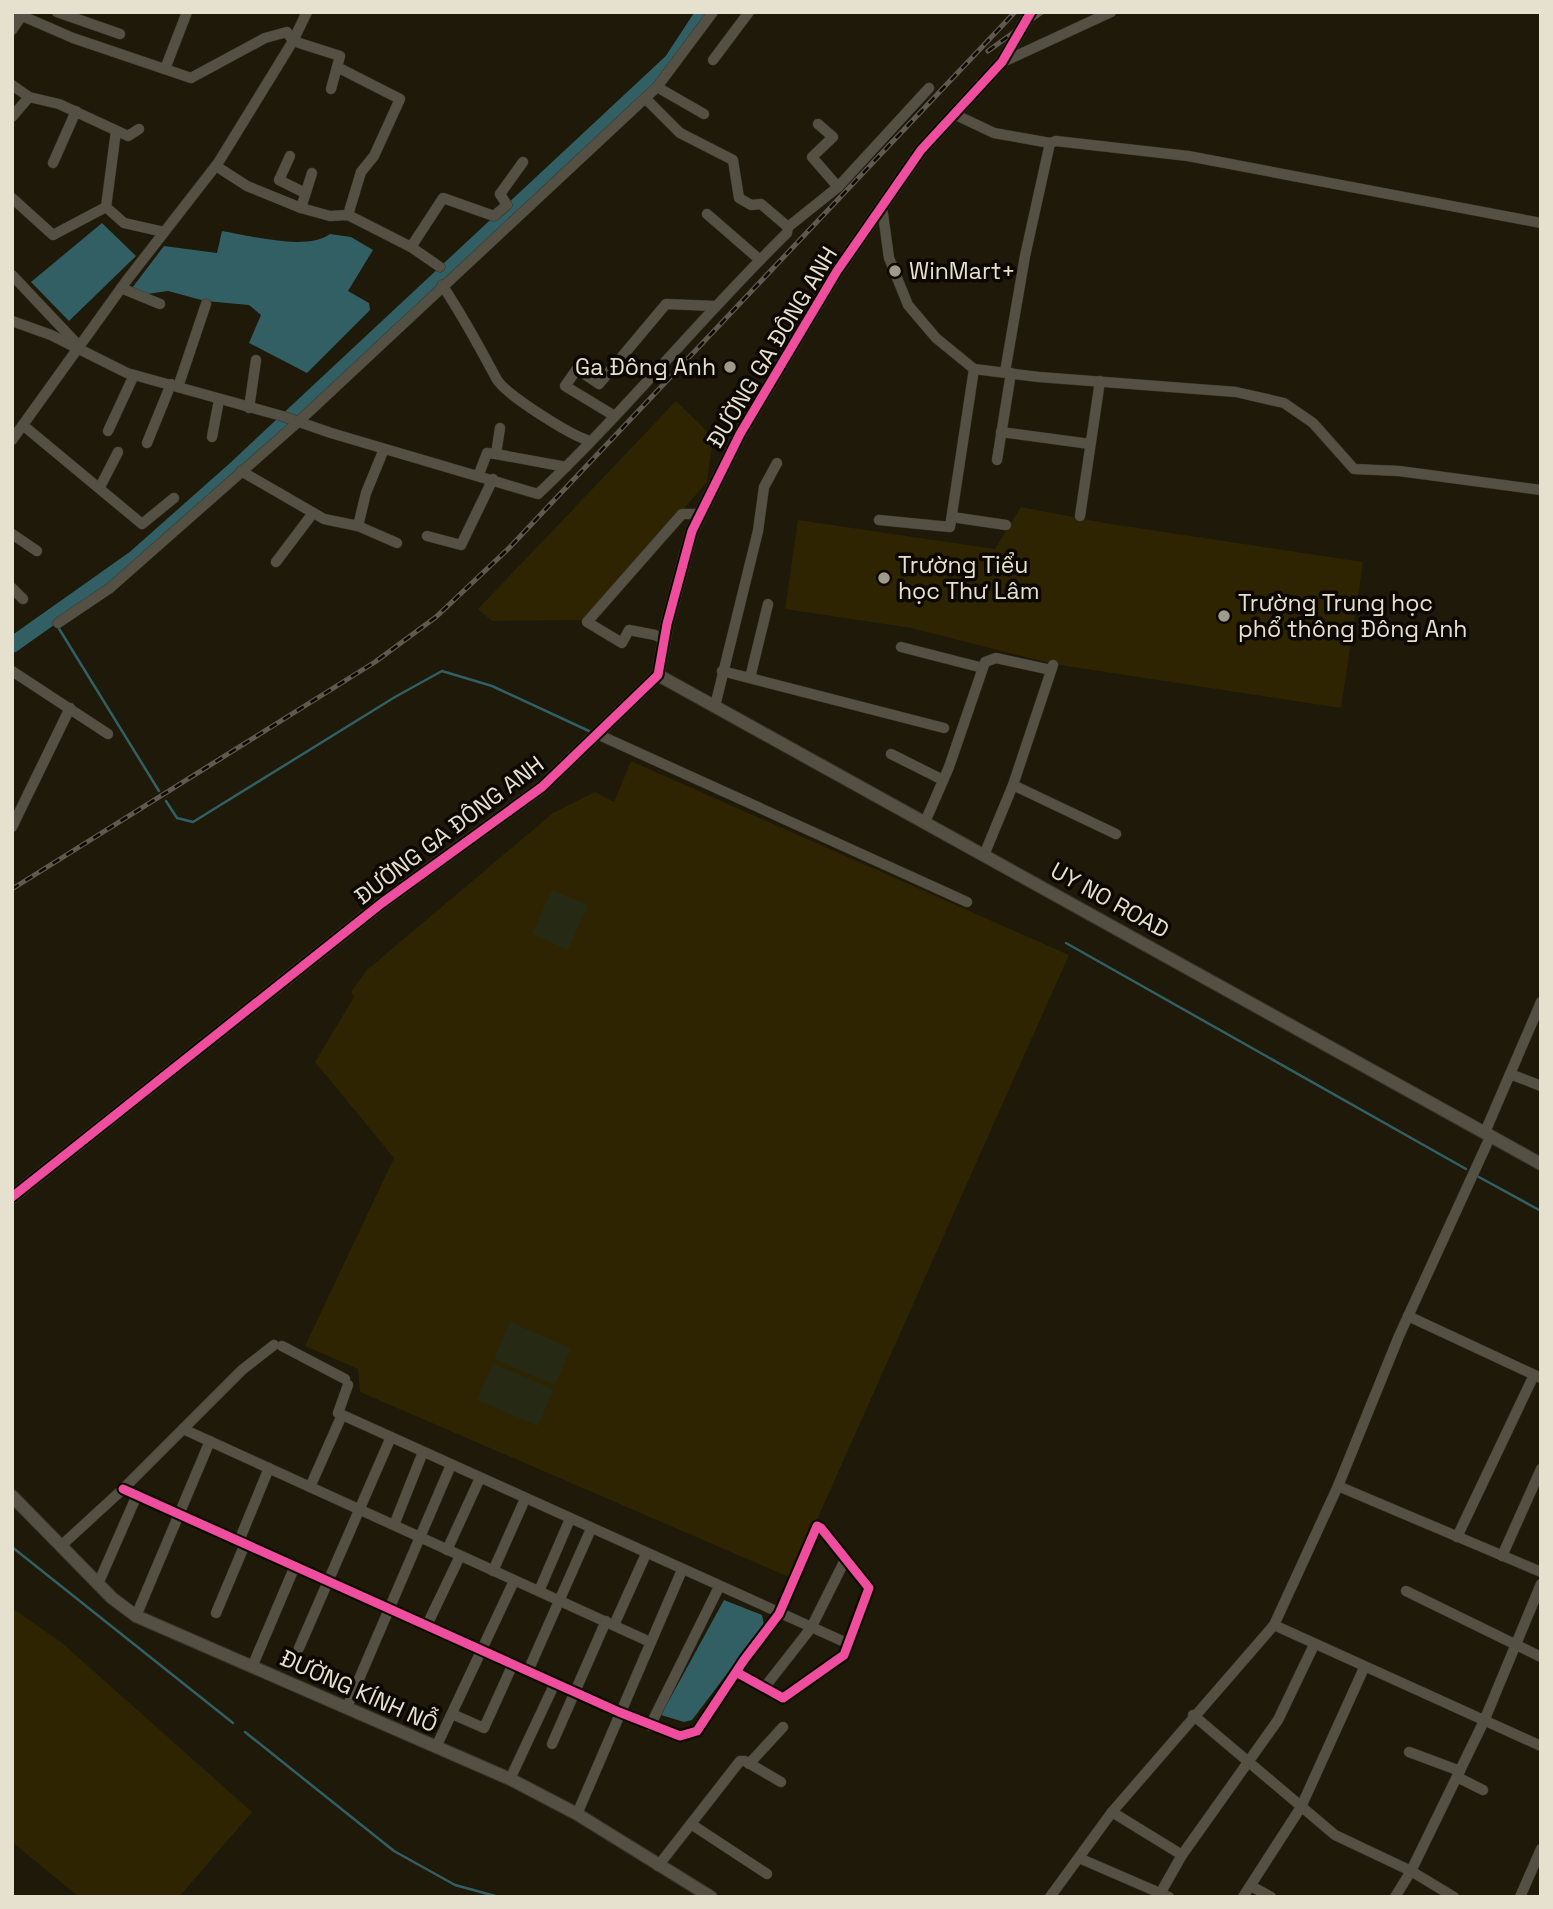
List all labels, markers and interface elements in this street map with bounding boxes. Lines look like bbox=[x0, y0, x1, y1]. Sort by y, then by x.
street label: ĐƯỜNG GA ĐÔNG ANH bbox=[700, 241, 844, 453]
place label: WinMart+ bbox=[909, 256, 1016, 286]
marker: WinMart+ bbox=[887, 263, 903, 279]
place label: Ga Đông Anh bbox=[575, 352, 716, 382]
marker: Ga Đông Anh bbox=[722, 359, 738, 375]
place label: Trường Tiểu học Thư Lâm bbox=[898, 550, 1040, 606]
marker: Trường Tiểu học Thư Lâm bbox=[876, 570, 892, 586]
place label: Trường Trung học phổ thông Đông Anh bbox=[1238, 588, 1467, 644]
marker: Trường Trung học phổ thông Đông Anh bbox=[1216, 608, 1232, 624]
street label: ĐƯỜNG GA ĐÔNG ANH bbox=[348, 749, 550, 911]
street label: UY NO ROAD bbox=[1045, 855, 1175, 945]
street label: ĐƯỜNG KÍNH NỖ bbox=[276, 1640, 444, 1739]

